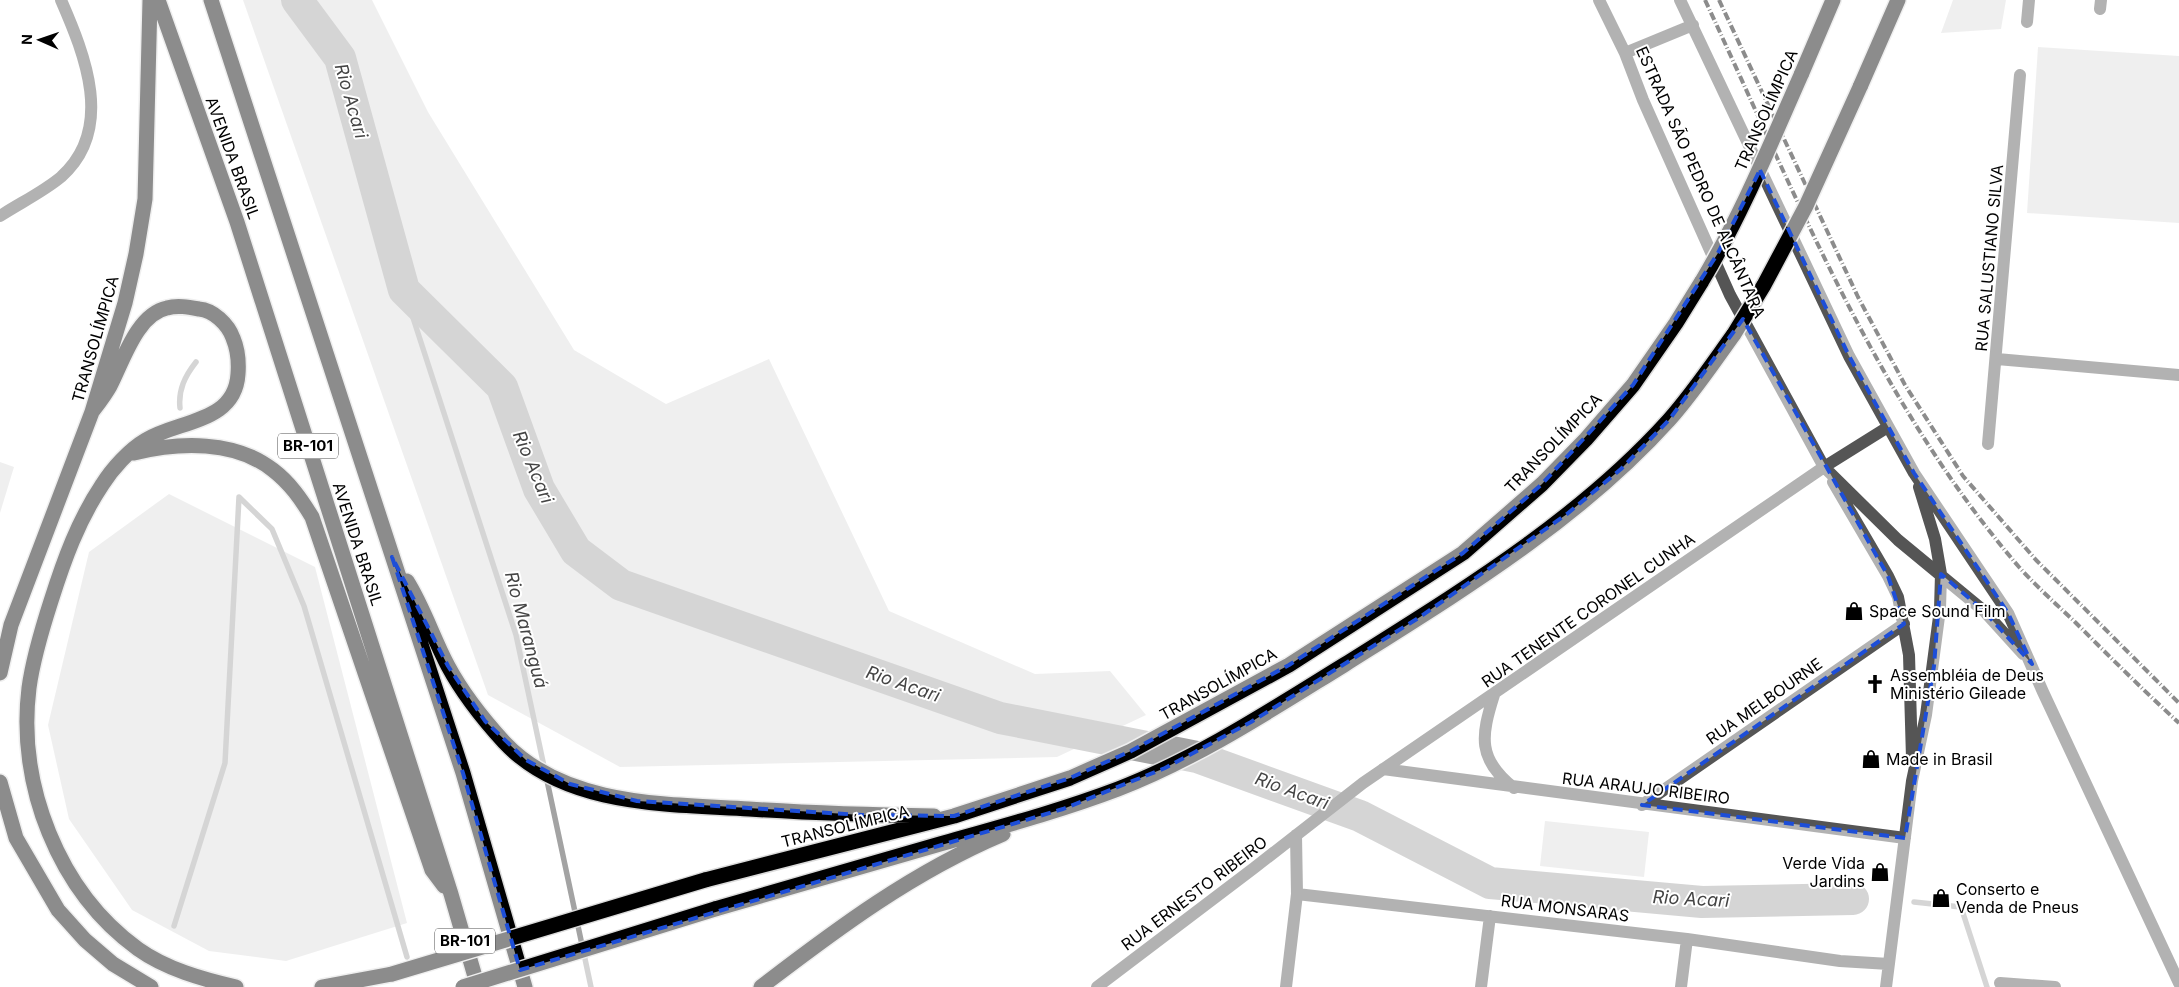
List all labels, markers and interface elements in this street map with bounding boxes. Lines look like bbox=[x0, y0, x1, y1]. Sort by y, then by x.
north arrow bbox=[15, 15, 65, 65]
text: N bbox=[18, 34, 35, 45]
street label: ESTRADA SÃO PEDRO DE ALCÂNTARA bbox=[1632, 43, 1770, 321]
street label: TRANSOLÍMPICA bbox=[1730, 46, 1802, 174]
water label: Rio Acari bbox=[331, 61, 372, 141]
street label: AVENIDA BRASIL bbox=[202, 94, 264, 222]
street label: RUA SALUSTIANO SILVA bbox=[1971, 164, 2007, 352]
street label: TRANSOLÍMPICA bbox=[67, 273, 123, 405]
street label: TRANSOLÍMPICA bbox=[1500, 389, 1606, 497]
water label: Rio Acari bbox=[509, 427, 558, 507]
road number: BR-101 bbox=[278, 434, 338, 458]
street label: AVENIDA BRASIL bbox=[329, 480, 387, 608]
street label: RUA TENENTE CORONEL CUNHA bbox=[1477, 528, 1699, 692]
water label: Rio Maranguá bbox=[501, 569, 552, 691]
shop icon: Space Sound Film bbox=[1843, 600, 1865, 622]
place label: Space Sound Film bbox=[1869, 601, 2005, 621]
street label: TRANSOLÍMPICA bbox=[1156, 644, 1280, 724]
street label: RUA MELBOURNE bbox=[1702, 653, 1826, 749]
water label: Rio Acari bbox=[863, 661, 944, 706]
place label: Assembléia de Deus Ministério Gileade bbox=[1890, 665, 2044, 703]
church icon: Assembléia de Deus Ministério Gileade bbox=[1864, 673, 1886, 695]
shop icon: Made in Brasil bbox=[1860, 748, 1882, 770]
place label: Made in Brasil bbox=[1886, 749, 1993, 769]
water label: Rio Acari bbox=[1252, 767, 1333, 814]
street label: RUA ARAUJO RIBEIRO bbox=[1561, 768, 1731, 808]
street label: TRANSOLÍMPICA bbox=[779, 800, 911, 852]
street label: RUA ERNESTO RIBEIRO bbox=[1117, 832, 1271, 954]
place label: Verde Vida Jardins bbox=[1782, 853, 1865, 891]
shop icon: Verde Vida Jardins bbox=[1869, 861, 1891, 883]
place label: Conserto e Venda de Pneus bbox=[1956, 879, 2079, 917]
water label: Rio Acari bbox=[1652, 886, 1731, 911]
shop icon: Conserto e Venda de Pneus bbox=[1930, 887, 1952, 909]
street label: RUA MONSARAS bbox=[1500, 890, 1630, 926]
road number: BR-101 bbox=[435, 928, 495, 954]

